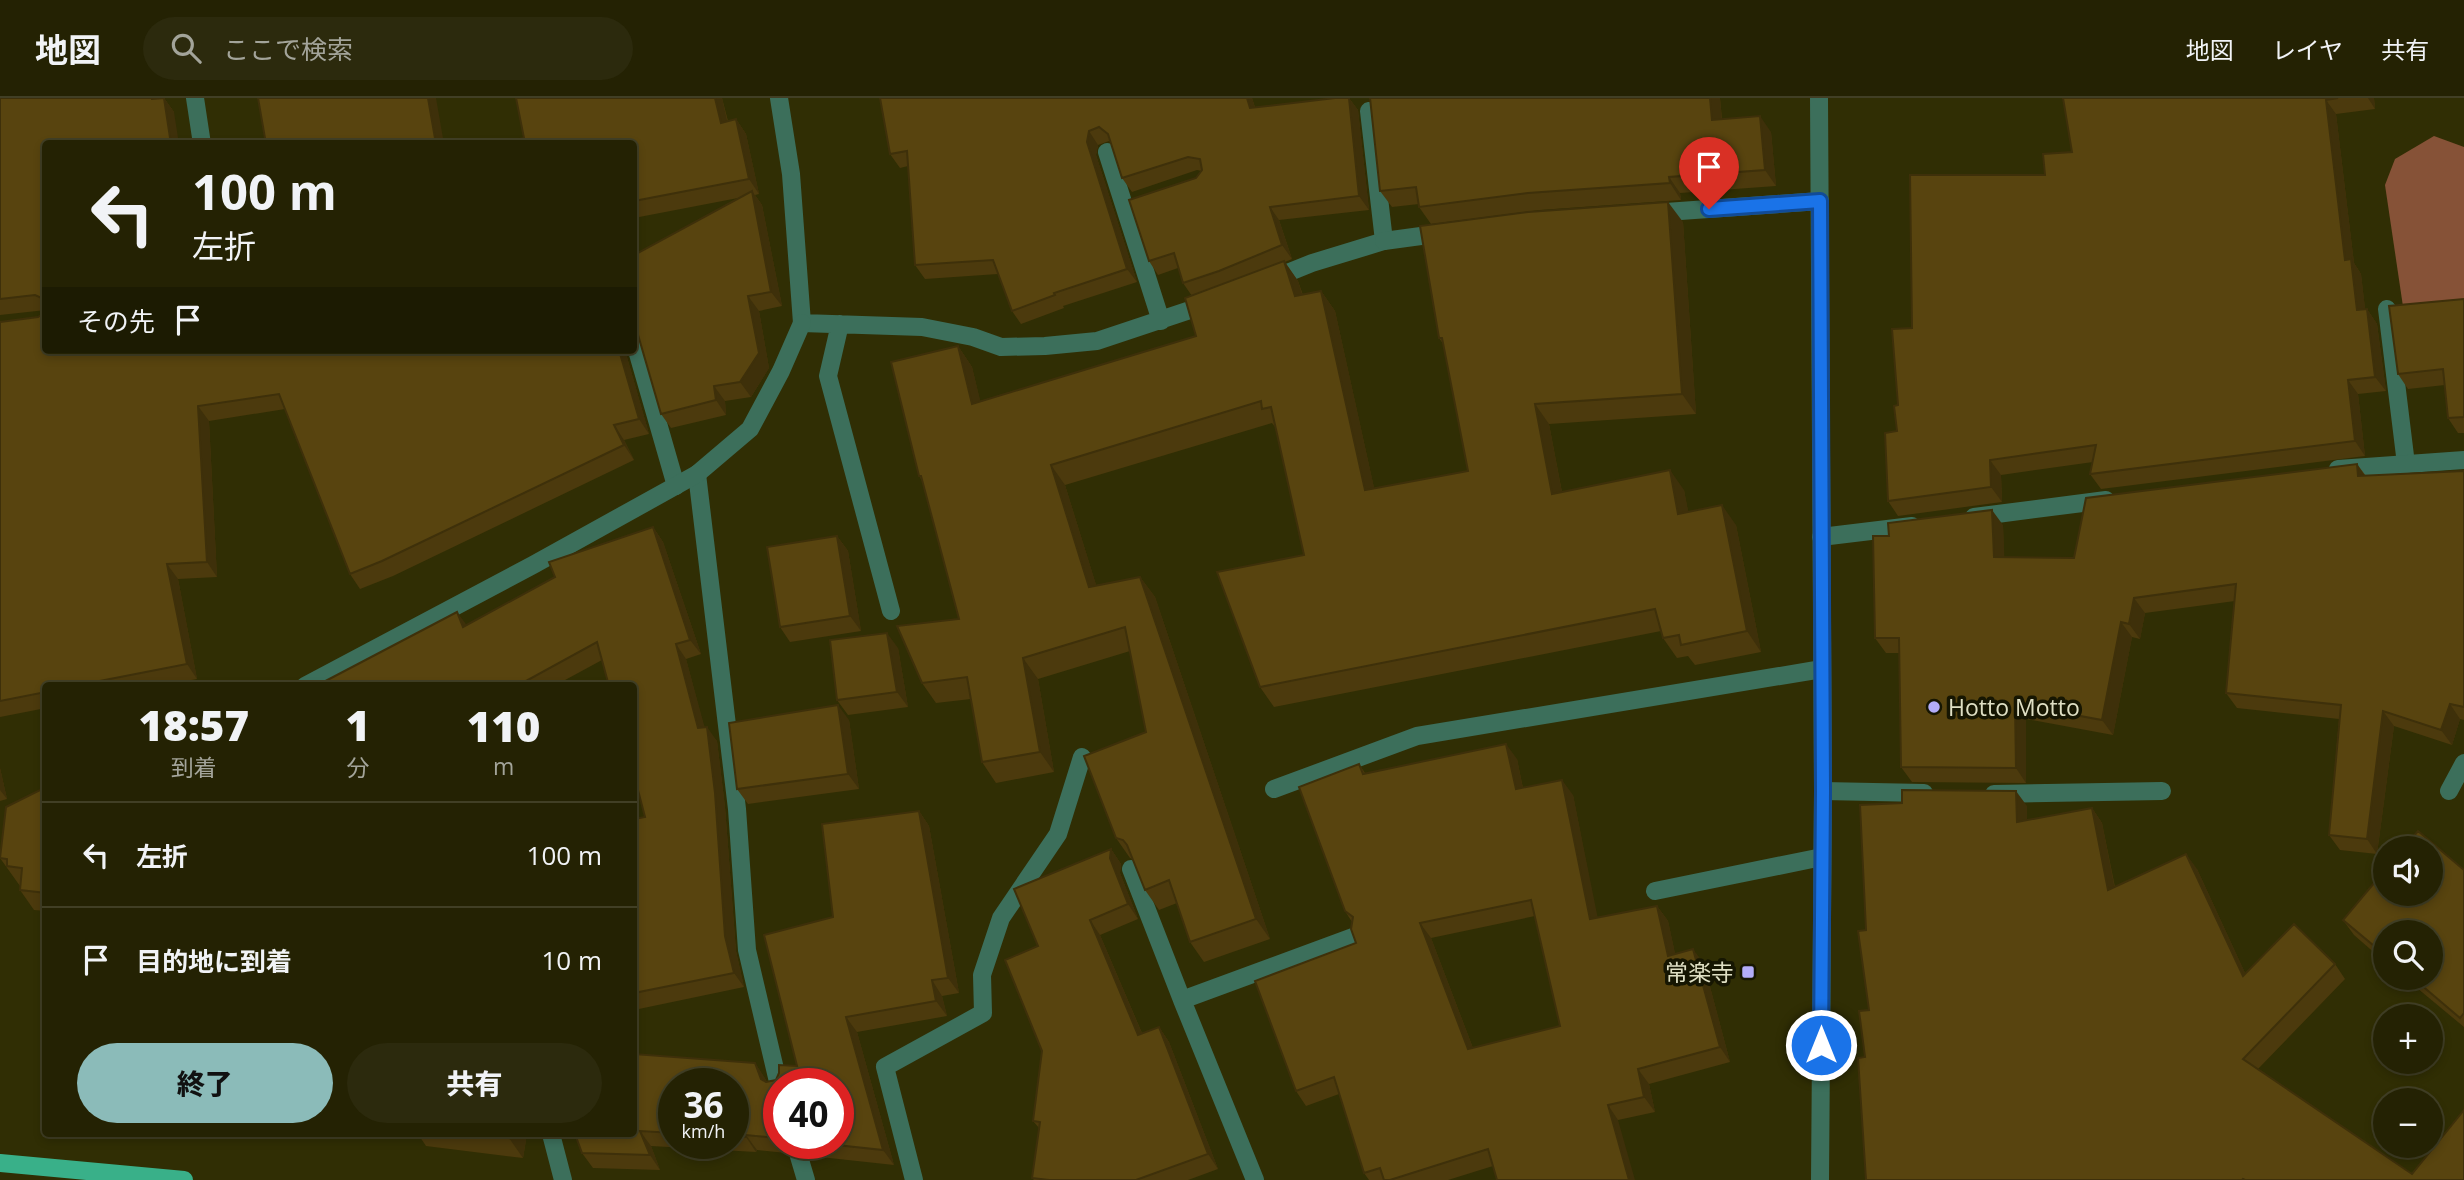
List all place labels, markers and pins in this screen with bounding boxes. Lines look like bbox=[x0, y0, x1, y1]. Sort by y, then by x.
pin bbox=[1679, 137, 1739, 209]
place label: Hotto Motto bbox=[1948, 691, 2080, 723]
marker: Hotto Motto bbox=[1926, 699, 1942, 715]
place label: 常楽寺 bbox=[1665, 956, 1734, 988]
marker: 常楽寺 bbox=[1740, 964, 1756, 980]

